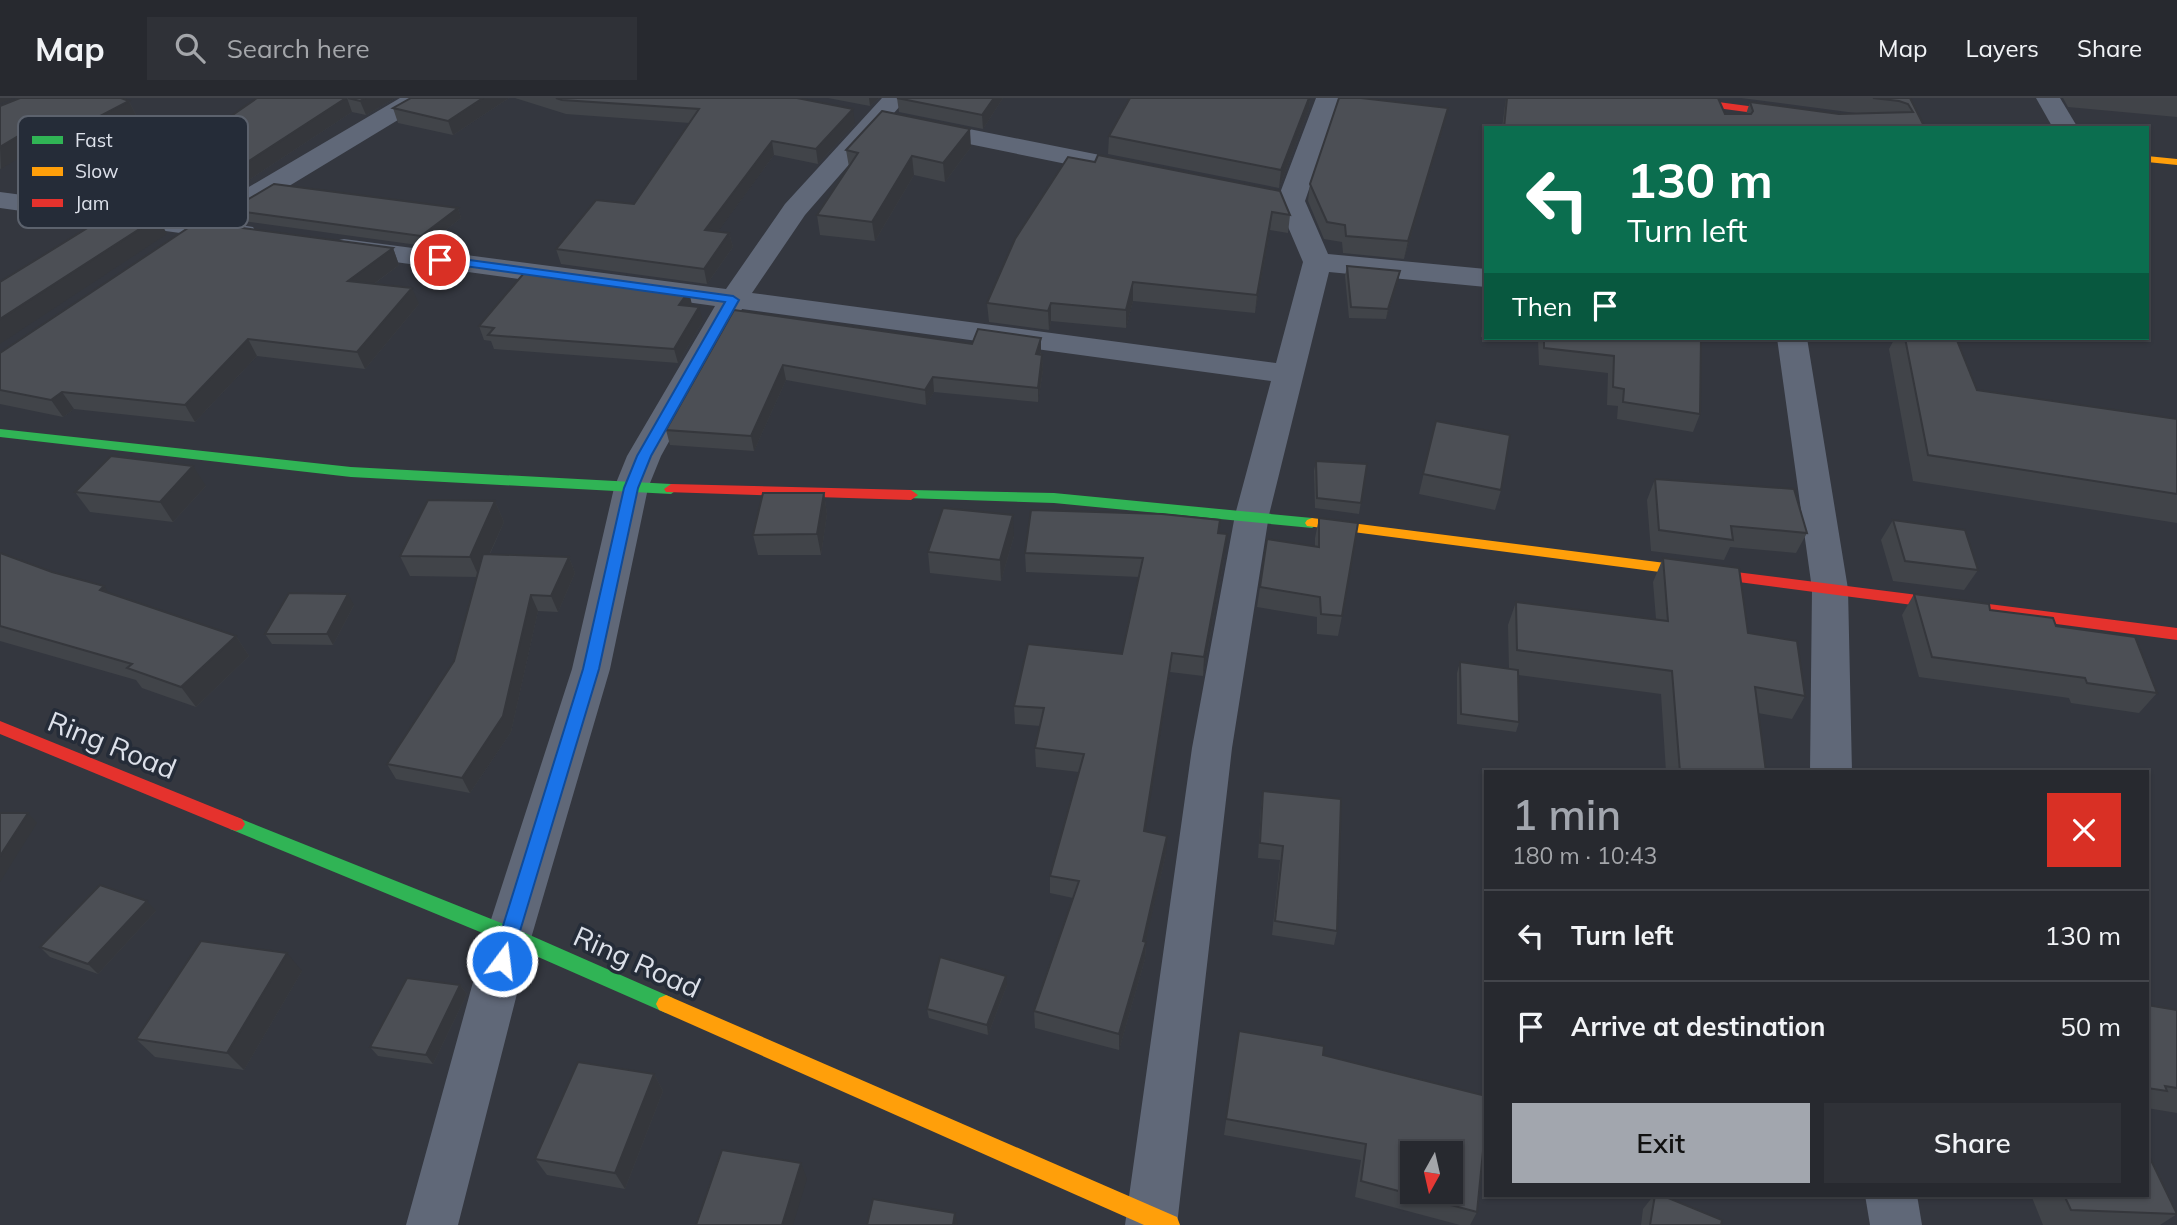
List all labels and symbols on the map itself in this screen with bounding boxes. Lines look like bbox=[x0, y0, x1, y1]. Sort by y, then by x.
legend bbox=[18, 116, 248, 228]
text: Fast bbox=[75, 128, 113, 152]
text: Slow bbox=[75, 159, 119, 183]
text: Jam bbox=[75, 191, 109, 215]
pin bbox=[410, 230, 470, 290]
street label: Ring Road bbox=[43, 703, 181, 786]
street label: Ring Road bbox=[568, 918, 706, 1005]
position arrow bbox=[465, 924, 539, 998]
north arrow bbox=[1400, 1141, 1463, 1204]

